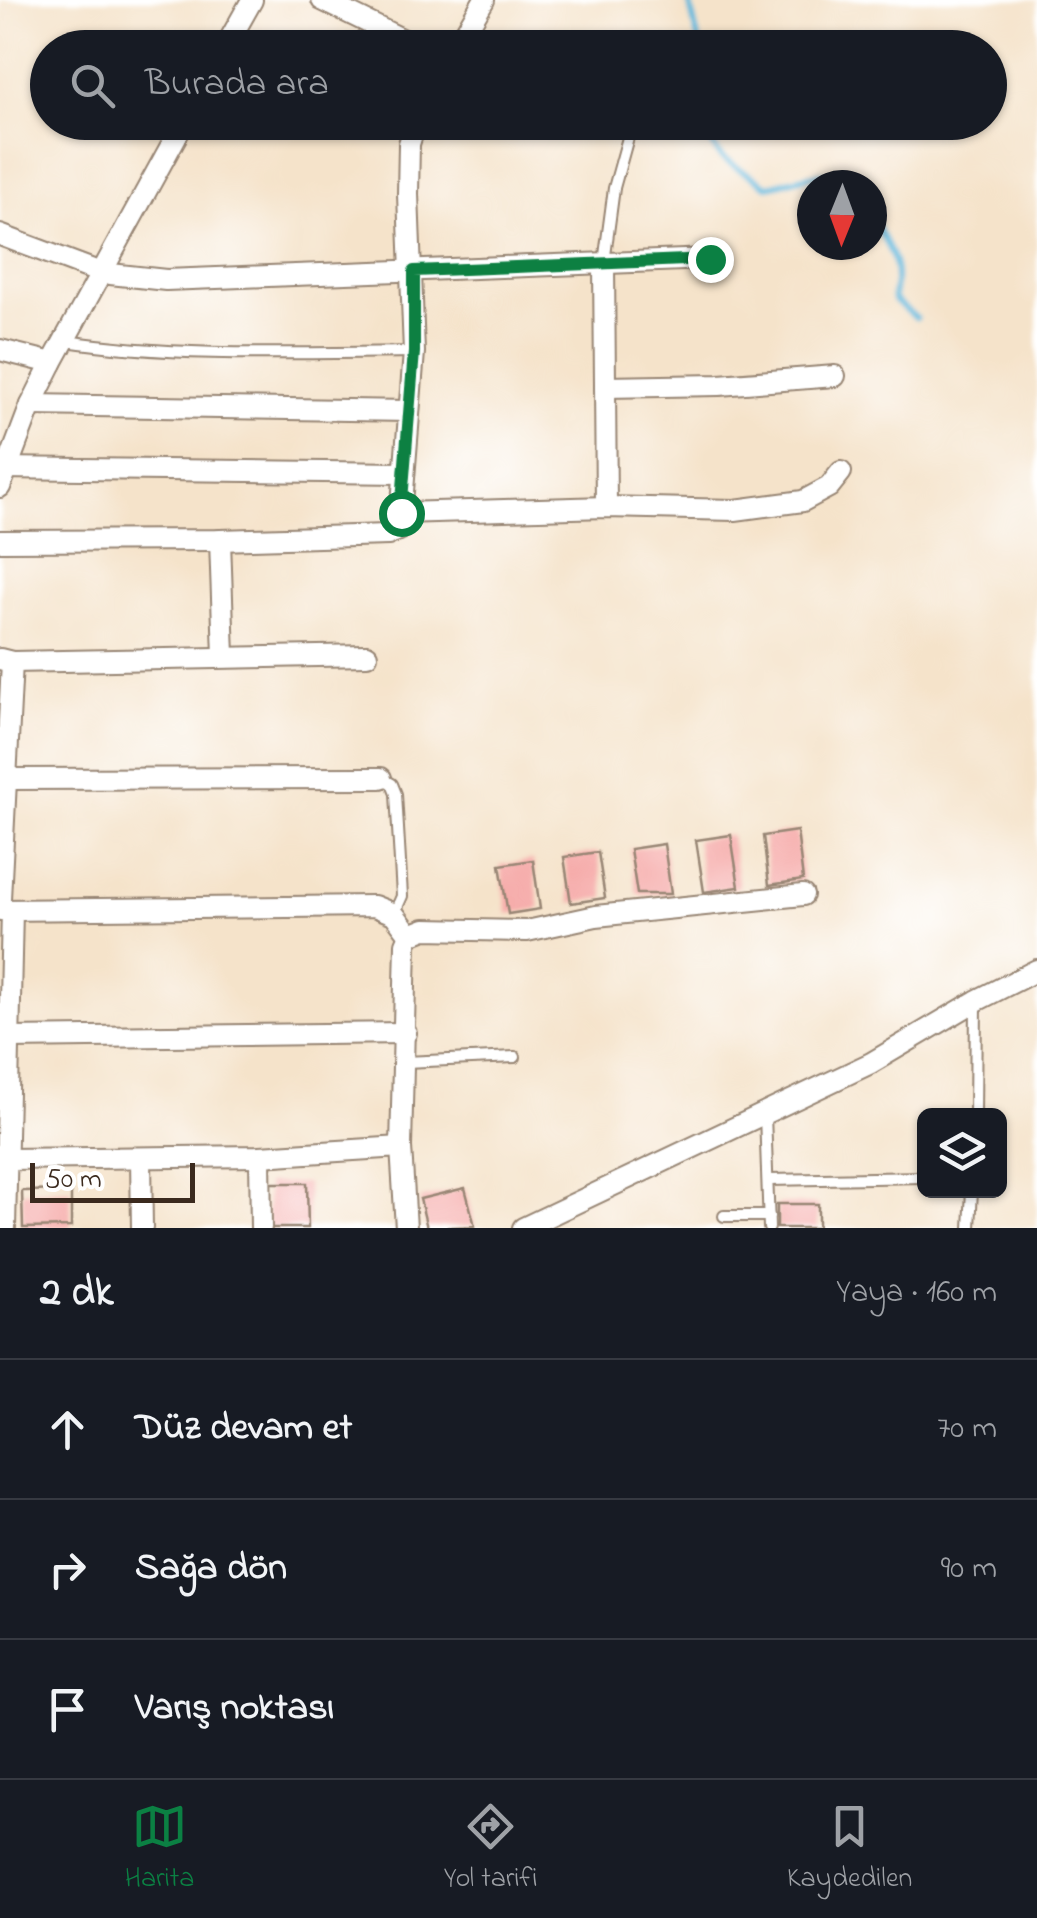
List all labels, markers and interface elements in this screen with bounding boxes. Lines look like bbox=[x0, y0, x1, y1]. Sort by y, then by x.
search box bbox=[30, 30, 1007, 140]
text: Burada ara bbox=[145, 57, 329, 113]
icon: search bbox=[65, 58, 120, 113]
north arrow bbox=[797, 170, 887, 260]
route end bbox=[688, 237, 734, 283]
route start bbox=[379, 491, 425, 537]
map controls bbox=[917, 1108, 1007, 1198]
button: layers bbox=[917, 1108, 1007, 1198]
scale bar bbox=[30, 1158, 195, 1202]
text: 50 m bbox=[45, 1160, 102, 1201]
text: 2 dk bbox=[40, 1263, 113, 1324]
text: Yaya · 160 m bbox=[836, 1270, 997, 1317]
text: Düz devam et bbox=[135, 1401, 352, 1457]
icon: ahead bbox=[40, 1402, 95, 1457]
text: 70 m bbox=[937, 1406, 997, 1453]
text: Sağa dön bbox=[135, 1541, 287, 1597]
icon: right bbox=[40, 1542, 95, 1597]
text: 90 m bbox=[941, 1546, 997, 1593]
text: Varış noktası bbox=[135, 1681, 334, 1737]
icon: arrive bbox=[40, 1682, 95, 1737]
tab: Harita bbox=[125, 1799, 194, 1900]
tab: Yol tarifi bbox=[444, 1799, 538, 1900]
tab: Kaydedilen bbox=[787, 1799, 912, 1900]

